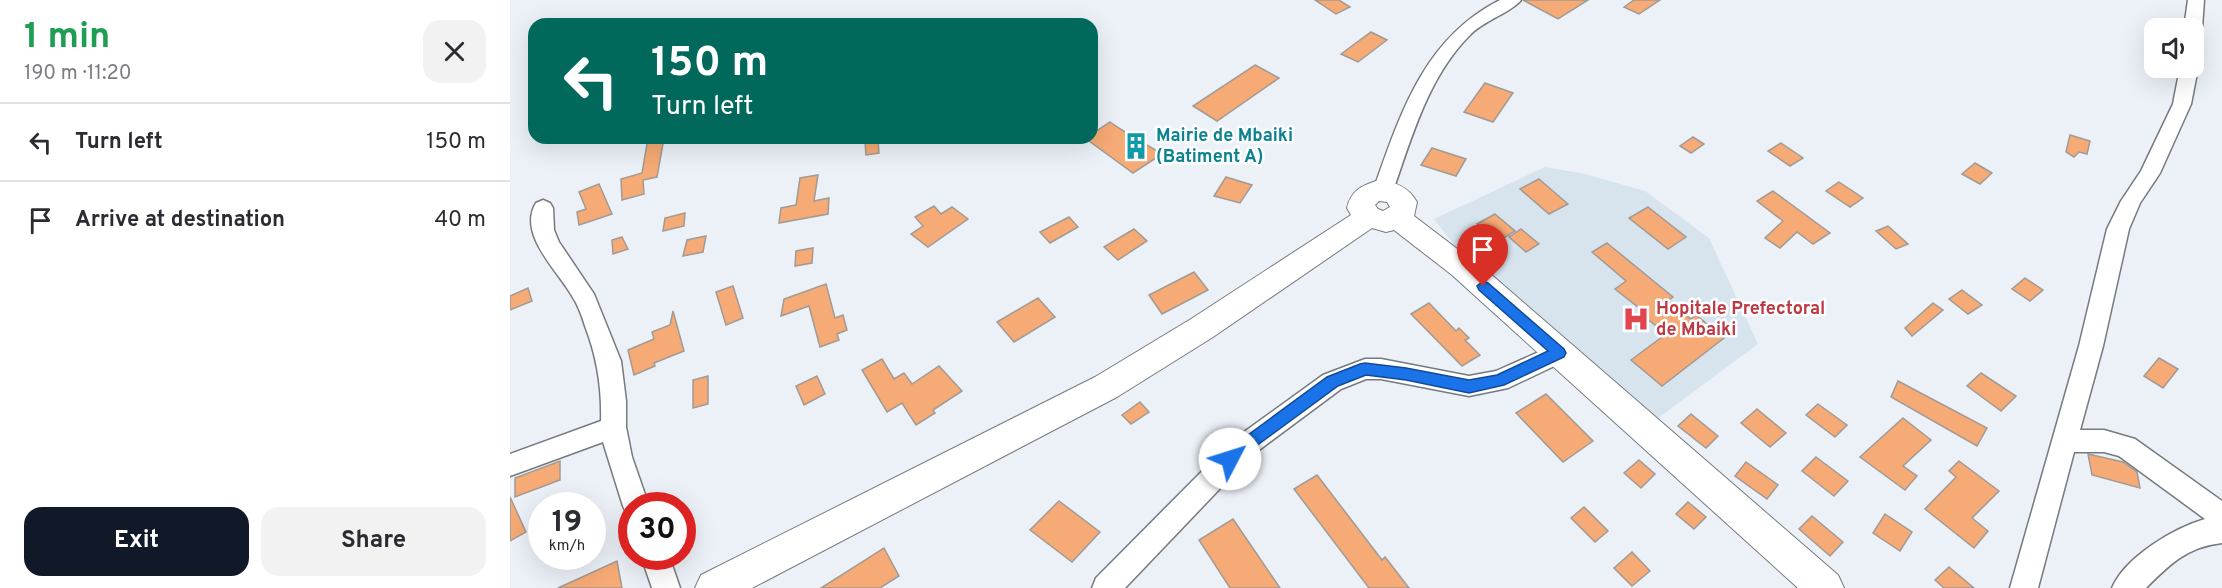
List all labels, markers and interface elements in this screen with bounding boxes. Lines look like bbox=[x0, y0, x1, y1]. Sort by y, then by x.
text: 1 min bbox=[24, 15, 110, 61]
map controls bbox=[2144, 18, 2204, 78]
button: sound bbox=[2144, 18, 2204, 78]
button: close bbox=[423, 20, 486, 83]
text: 150 m bbox=[651, 38, 768, 91]
icon: left bbox=[552, 42, 630, 120]
text: 190 m · 11:20 bbox=[24, 61, 132, 87]
text: Turn left bbox=[651, 90, 753, 124]
place label: Mairie de Mbaiki (Batiment A) bbox=[1156, 125, 1293, 169]
icon: left bbox=[24, 126, 57, 159]
text: Turn left bbox=[75, 129, 163, 156]
text: 150 m bbox=[426, 129, 486, 156]
building icon: Mairie de Mbaiki (Batiment A) bbox=[1121, 131, 1151, 161]
icon: arrive bbox=[24, 204, 57, 237]
text: Arrive at destination bbox=[75, 207, 285, 234]
text: 40 m bbox=[434, 207, 486, 234]
pin bbox=[1457, 224, 1508, 286]
icon: arrive bbox=[1466, 233, 1499, 266]
place label: Hopitale Prefectoral de Mbaiki bbox=[1656, 298, 1825, 342]
hospital icon: Hopitale Prefectoral de Mbaiki bbox=[1621, 304, 1651, 334]
position arrow bbox=[1198, 427, 1262, 491]
speed limit sign: 30 bbox=[618, 492, 696, 570]
text: 19 bbox=[552, 505, 582, 542]
button: Exit bbox=[24, 507, 249, 576]
button: Share bbox=[261, 507, 486, 576]
text: km/h bbox=[549, 537, 585, 556]

